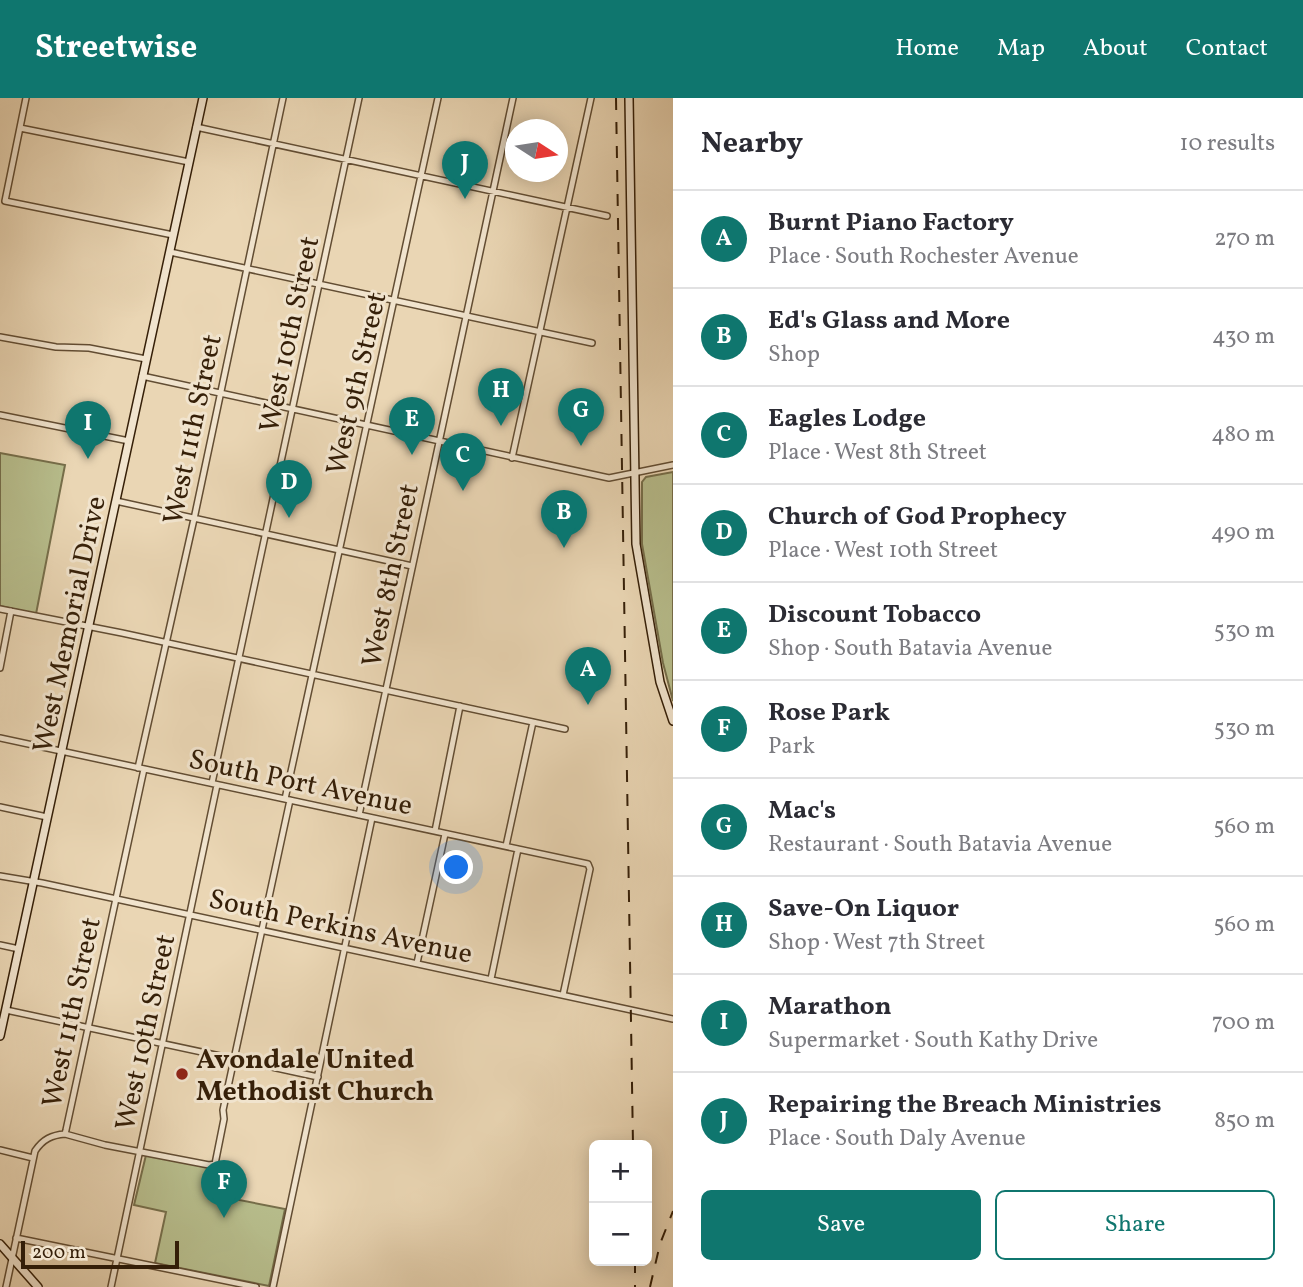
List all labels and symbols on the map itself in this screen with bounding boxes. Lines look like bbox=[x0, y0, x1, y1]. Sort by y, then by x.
north arrow bbox=[505, 119, 568, 182]
pin: J bbox=[442, 141, 488, 199]
street label: West 10th Street bbox=[251, 233, 330, 436]
street label: West 9th Street bbox=[317, 288, 397, 479]
street label: West 11th Street bbox=[154, 331, 233, 528]
pin: H bbox=[478, 368, 524, 426]
pin: G bbox=[558, 388, 604, 446]
pin: E bbox=[389, 397, 435, 455]
pin: I bbox=[65, 401, 111, 459]
pin: C bbox=[440, 433, 486, 491]
pin: D bbox=[266, 460, 312, 518]
street label: West 8th Street bbox=[353, 480, 430, 671]
pin: B bbox=[541, 490, 587, 548]
street label: West Memorial Drive bbox=[24, 493, 117, 756]
pin: A bbox=[565, 647, 611, 705]
street label: South Port Avenue bbox=[185, 741, 416, 826]
your location bbox=[439, 850, 473, 884]
street label: South Perkins Avenue bbox=[205, 880, 476, 974]
street label: West 11th Street bbox=[33, 914, 112, 1111]
street label: West 10th Street bbox=[107, 931, 186, 1134]
place label: Avondale United Methodist Church bbox=[196, 1041, 434, 1112]
marker: Avondale United Methodist Church bbox=[174, 1066, 190, 1082]
pin: F bbox=[201, 1160, 247, 1218]
scale bar bbox=[21, 1238, 178, 1270]

